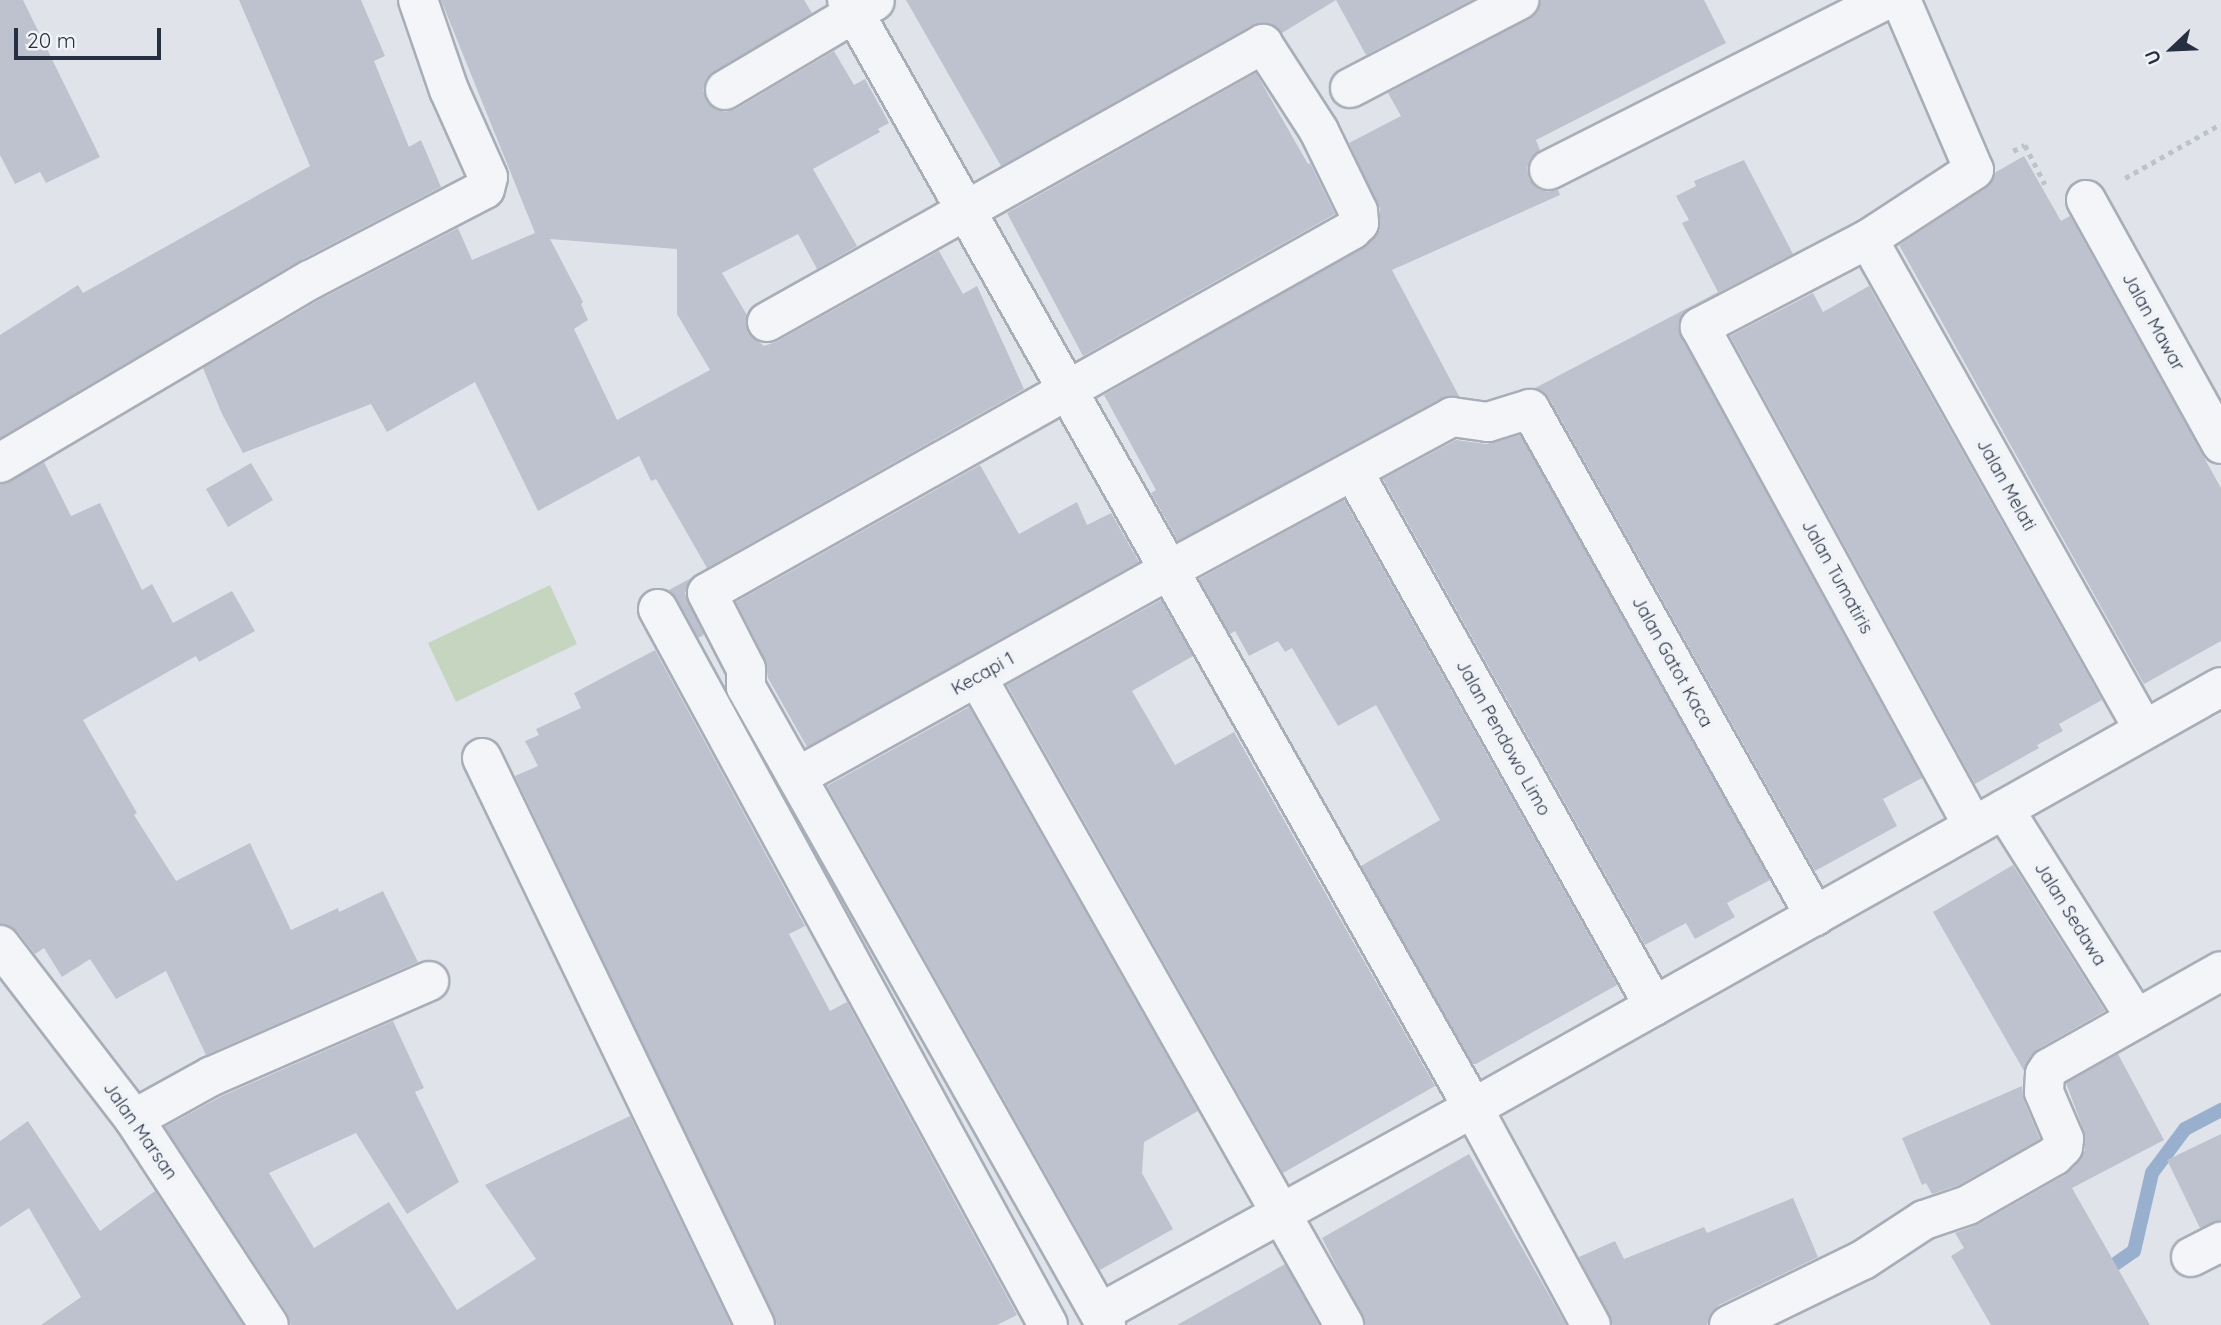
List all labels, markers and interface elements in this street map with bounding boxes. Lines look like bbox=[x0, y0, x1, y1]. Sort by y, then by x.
scale bar bbox=[18, 14, 164, 58]
north arrow bbox=[2137, 14, 2207, 84]
text: 20 m bbox=[27, 27, 76, 53]
text: U bbox=[2139, 46, 2166, 68]
street label: Jalan Mawar bbox=[2117, 269, 2189, 375]
street label: Jalan Melati bbox=[1972, 435, 2040, 535]
street label: Jalan Tumatiris bbox=[1797, 516, 1877, 638]
street label: Jalan Gatot Kaca bbox=[1627, 593, 1717, 731]
street label: Kecapi 1 bbox=[948, 648, 1018, 700]
street label: Jalan Pendowo Limo bbox=[1451, 656, 1555, 820]
street label: Jalan Sedawa bbox=[2030, 858, 2110, 970]
street label: Jalan Marsan bbox=[98, 1078, 182, 1184]

